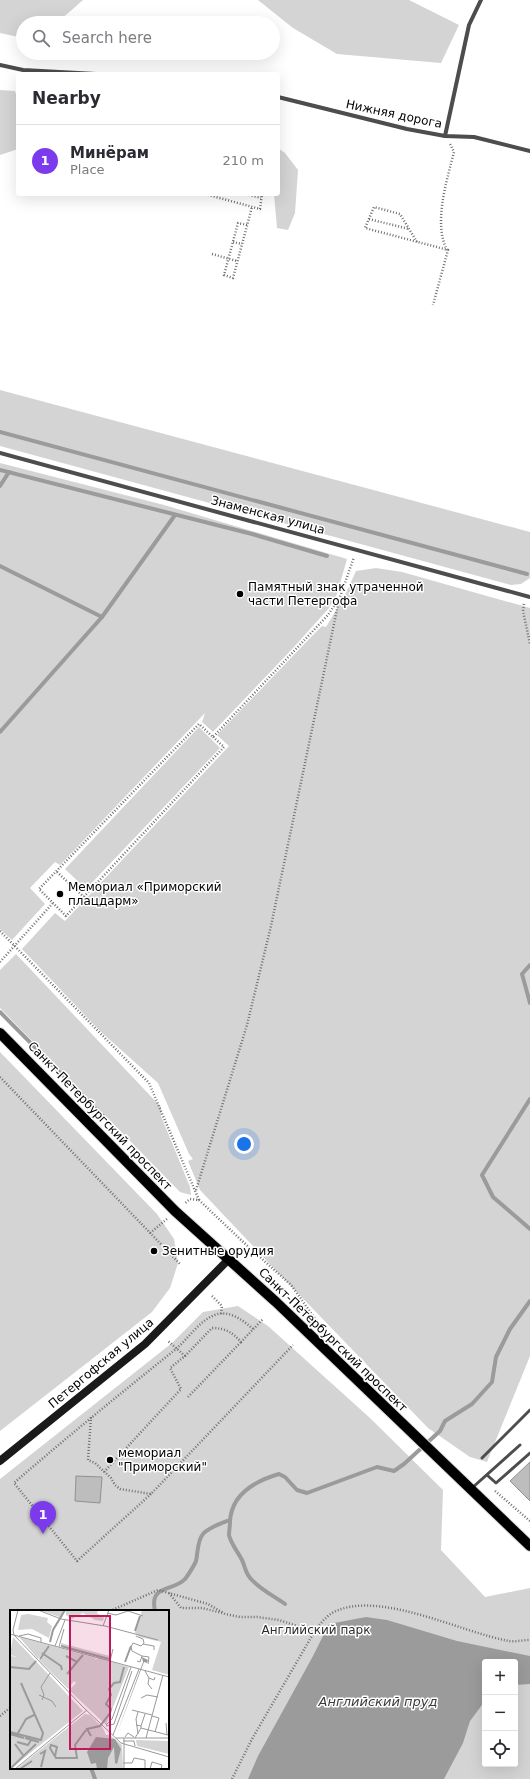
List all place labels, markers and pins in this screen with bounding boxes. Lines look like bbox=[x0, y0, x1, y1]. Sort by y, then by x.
place label: Памятный знак утраченной части Петергофа bbox=[248, 580, 424, 608]
marker: Памятный знак утраченной части Петергофа bbox=[235, 589, 245, 599]
place label: Мемориал «Приморский плацдарм» bbox=[68, 880, 222, 908]
marker: Мемориал «Приморский плацдарм» bbox=[55, 889, 65, 899]
place label: Зенитные орудия bbox=[162, 1244, 274, 1258]
marker: Зенитные орудия bbox=[149, 1246, 159, 1256]
place label: мемориал "Приморский" bbox=[118, 1446, 207, 1474]
marker: мемориал "Приморский" bbox=[105, 1455, 115, 1465]
pin: 1 bbox=[30, 1501, 56, 1534]

